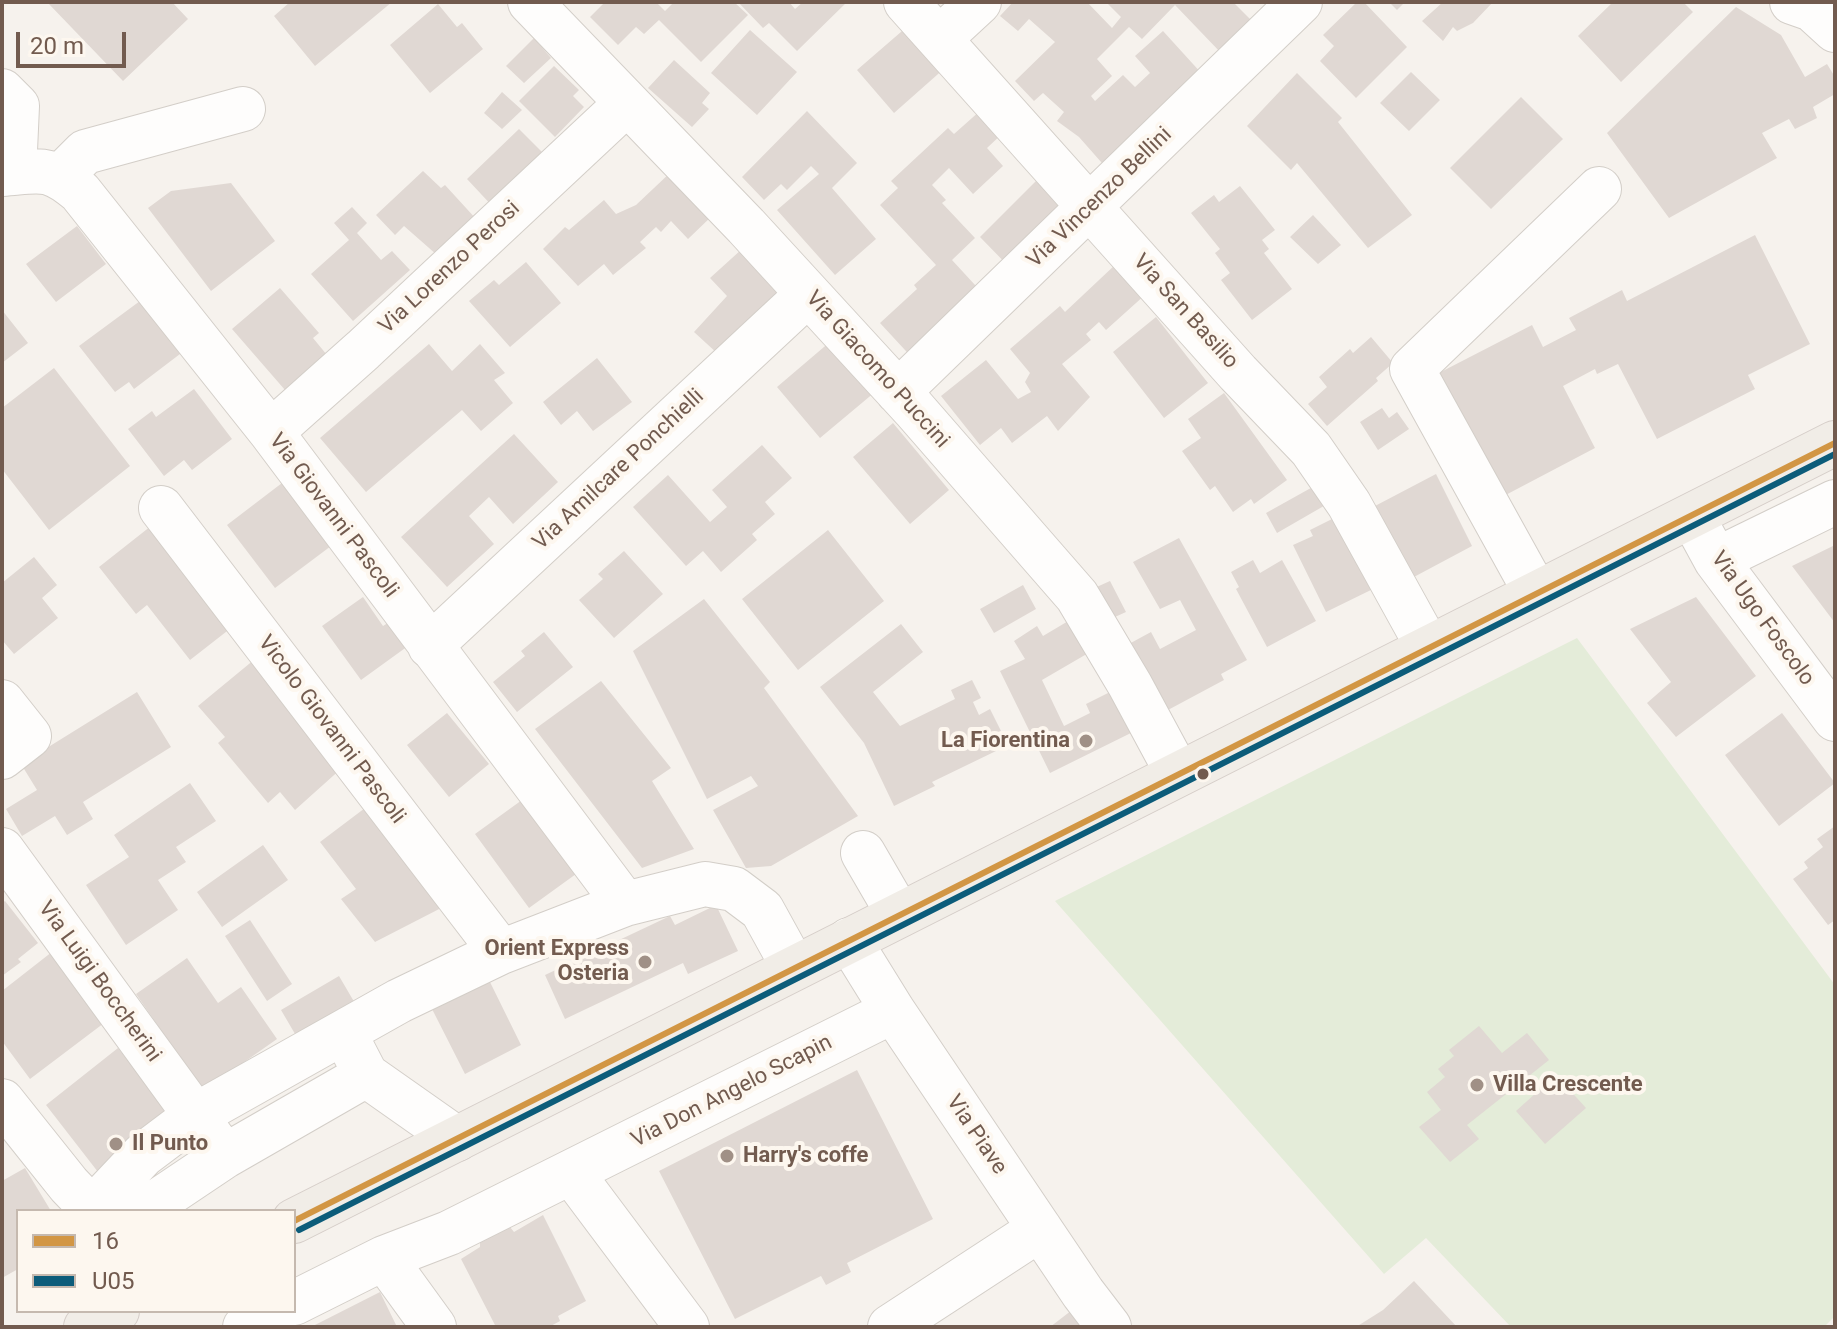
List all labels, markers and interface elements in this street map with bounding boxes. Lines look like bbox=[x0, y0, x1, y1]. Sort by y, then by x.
scale bar bbox=[20, 16, 130, 66]
text: 20 m bbox=[30, 32, 84, 60]
street label: Via Vincenzo Bellini bbox=[1022, 122, 1178, 274]
street label: Via Lorenzo Perosi bbox=[374, 196, 526, 340]
street label: Via San Basilio bbox=[1127, 249, 1243, 375]
street label: Via Giacomo Puccini bbox=[799, 286, 955, 454]
street label: Via Amilcare Ponchielli bbox=[528, 384, 710, 556]
street label: Via Giovanni Pascoli bbox=[263, 429, 403, 603]
street label: Via Ugo Foscolo bbox=[1705, 547, 1819, 691]
street label: Vicolo Giovanni Pascoli bbox=[252, 631, 410, 829]
place label: La Fiorentina bbox=[941, 728, 1070, 754]
marker: La Fiorentina bbox=[1077, 732, 1095, 750]
unlabelled marker bbox=[1195, 766, 1211, 782]
street label: Via Luigi Boccherini bbox=[32, 897, 166, 1067]
place label: Orient Express Osteria bbox=[485, 936, 629, 988]
marker: Orient Express Osteria bbox=[636, 953, 654, 971]
street label: Via Don Angelo Scapin bbox=[627, 1030, 837, 1154]
place label: Villa Crescente bbox=[1493, 1072, 1643, 1098]
marker: Villa Crescente bbox=[1468, 1076, 1486, 1094]
street label: Via Piave bbox=[940, 1090, 1012, 1180]
place label: Il Punto bbox=[132, 1131, 208, 1157]
marker: Il Punto bbox=[107, 1135, 125, 1153]
place label: Harry's coffe bbox=[743, 1143, 868, 1169]
marker: Harry's coffe bbox=[718, 1147, 736, 1165]
legend bbox=[16, 1209, 296, 1313]
text: 16 bbox=[92, 1227, 119, 1255]
text: U05 bbox=[92, 1267, 135, 1295]

